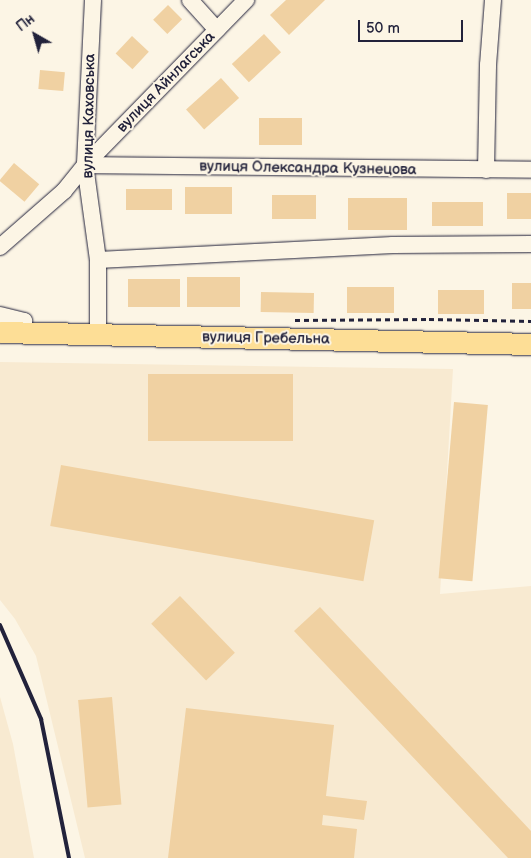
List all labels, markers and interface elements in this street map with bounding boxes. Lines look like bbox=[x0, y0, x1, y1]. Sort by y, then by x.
north arrow bbox=[10, 10, 60, 60]
text: Пн bbox=[13, 10, 38, 35]
scale bar bbox=[361, 10, 466, 42]
text: 50 m bbox=[366, 19, 400, 38]
street label: вулиця Айнлагська bbox=[113, 28, 219, 136]
street label: вулиця Каховська bbox=[79, 53, 99, 179]
street label: вулиця Олександра Кузнецова bbox=[199, 157, 417, 179]
street label: вулиця Гребельна bbox=[202, 328, 330, 348]

